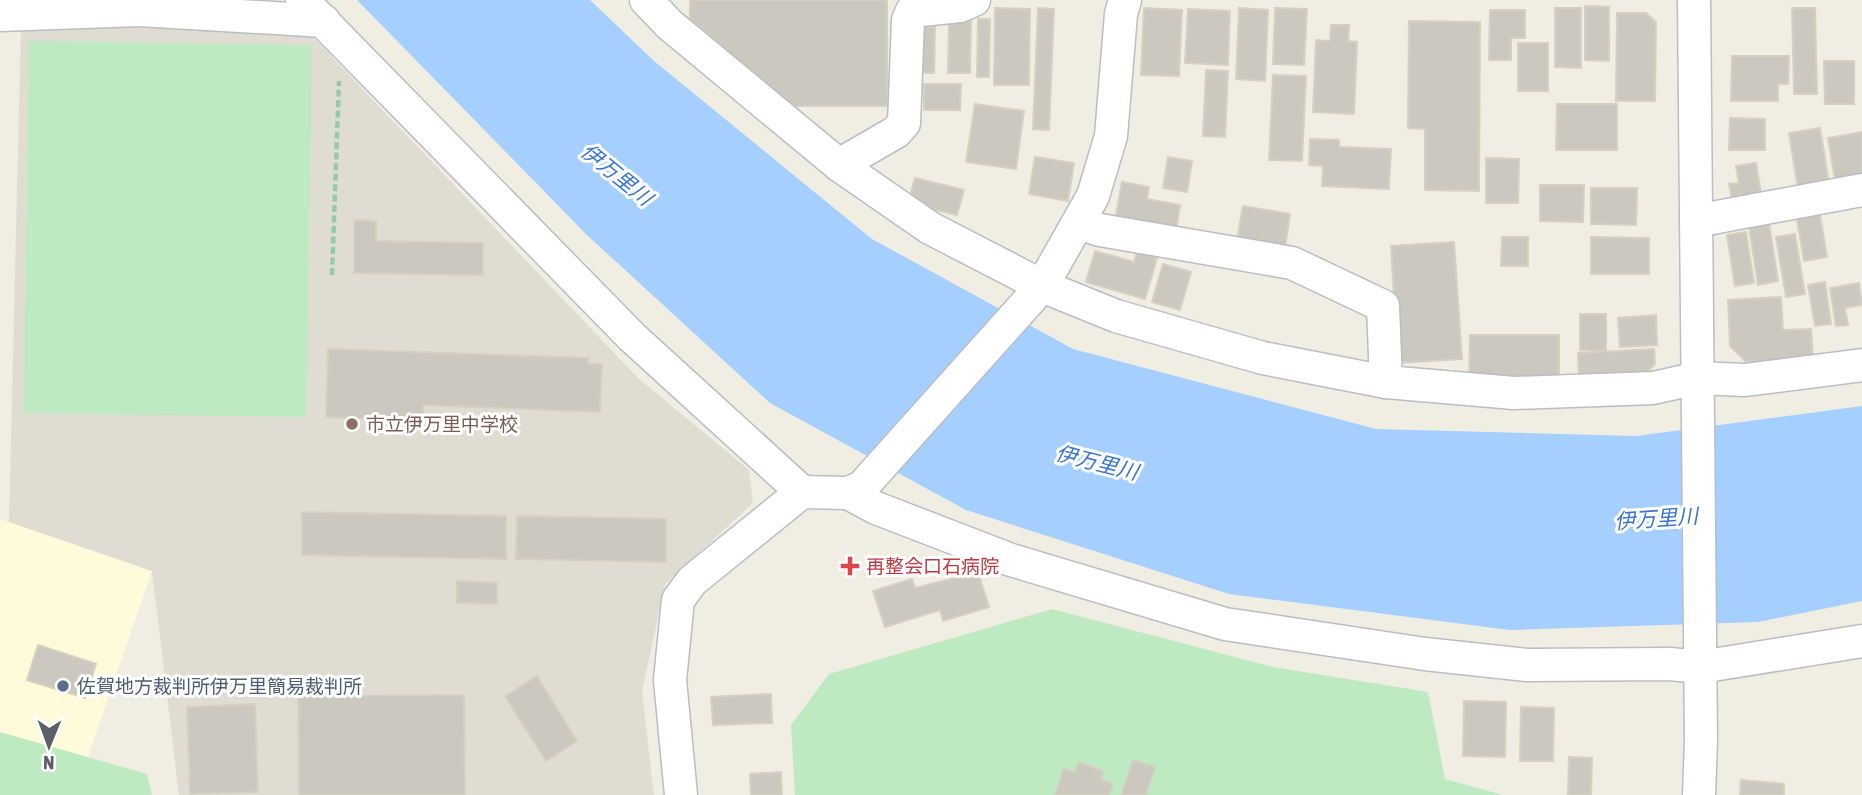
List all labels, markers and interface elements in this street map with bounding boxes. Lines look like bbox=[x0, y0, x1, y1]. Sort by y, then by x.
water label: 伊万里川 bbox=[577, 138, 659, 211]
place label: 市立伊万里中学校 bbox=[366, 413, 518, 435]
marker: 市立伊万里中学校 bbox=[344, 416, 360, 432]
water label: 伊万里川 bbox=[1053, 440, 1143, 484]
water label: 伊万里川 bbox=[1613, 503, 1701, 533]
place label: 再整会口石病院 bbox=[866, 555, 999, 577]
marker: 再整会口石病院 bbox=[840, 556, 860, 576]
place label: 佐賀地方裁判所伊万里簡易裁判所 bbox=[77, 675, 362, 697]
marker: 佐賀地方裁判所伊万里簡易裁判所 bbox=[55, 678, 71, 694]
north arrow bbox=[14, 711, 84, 781]
text: N bbox=[43, 752, 55, 774]

